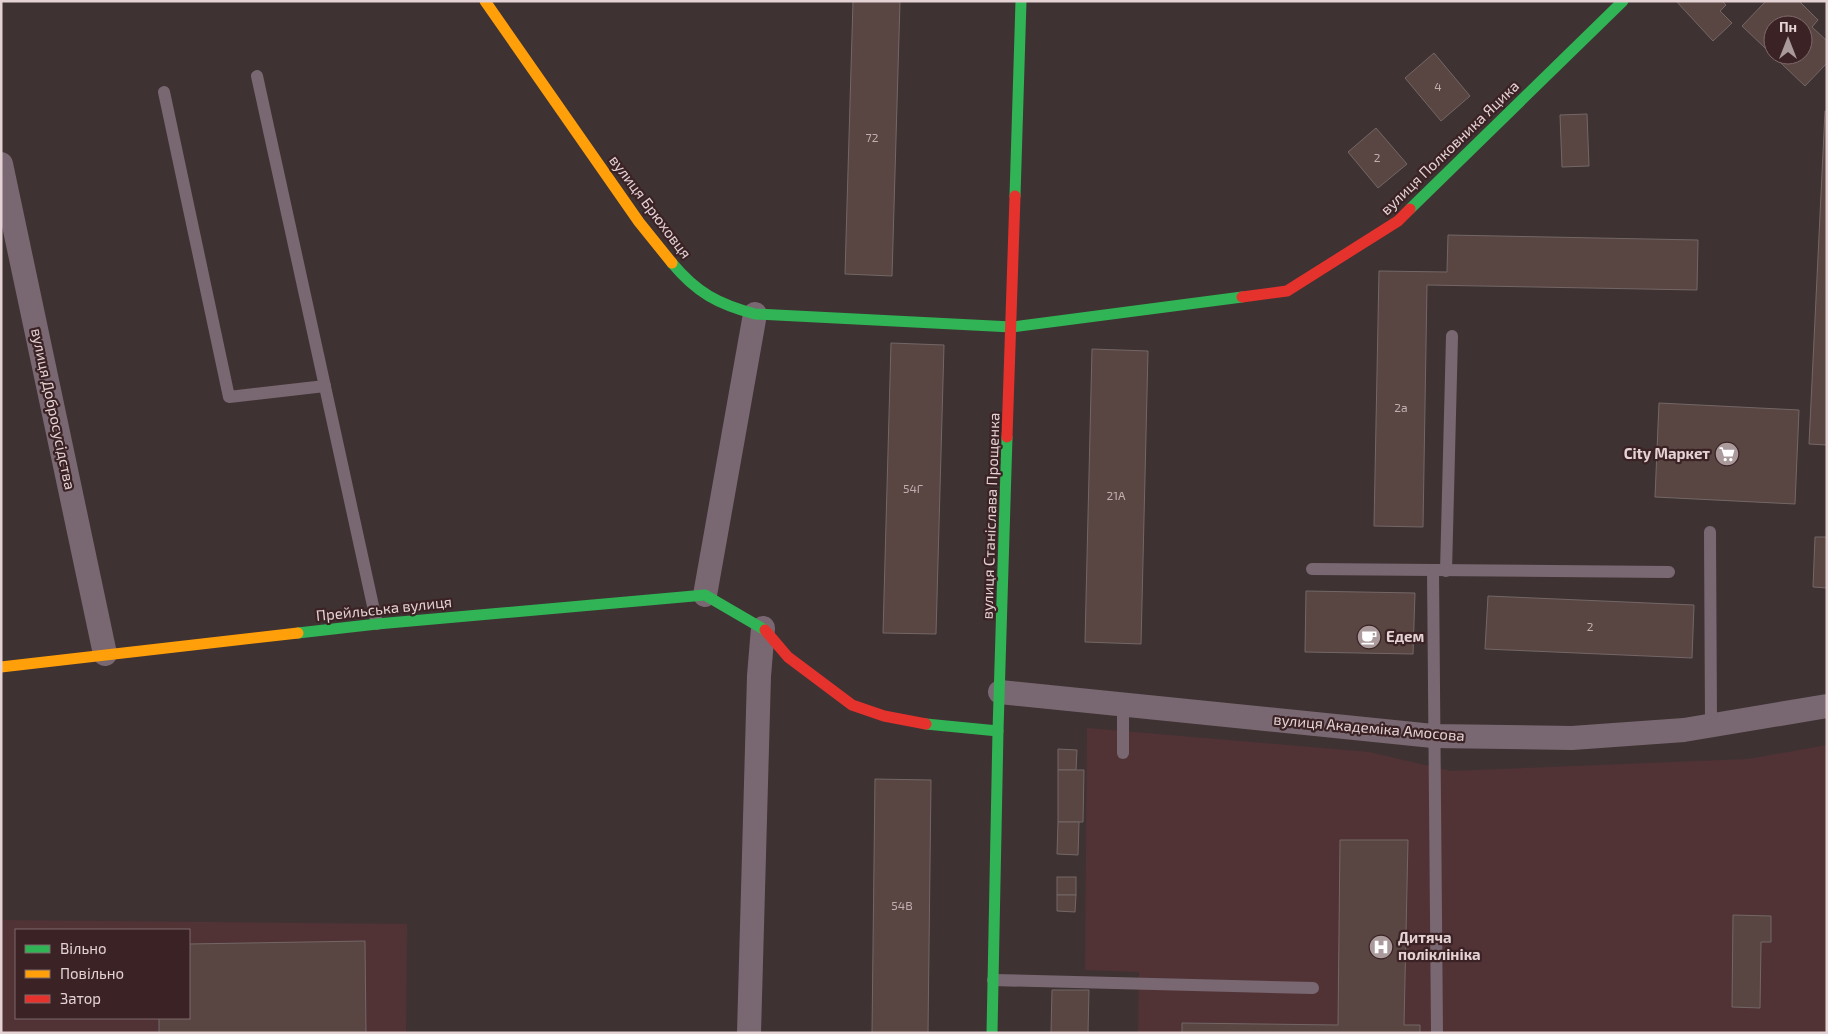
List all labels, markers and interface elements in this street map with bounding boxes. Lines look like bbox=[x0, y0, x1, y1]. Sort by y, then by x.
north arrow bbox=[1763, 15, 1813, 65]
text: Пн bbox=[1779, 18, 1797, 35]
street label: вулиця Полковника Яцика bbox=[1376, 76, 1523, 219]
house number: 4 bbox=[1434, 79, 1442, 93]
house number: 72 bbox=[866, 130, 879, 144]
house number: 2 bbox=[1374, 150, 1381, 164]
street label: вулиця Брюховця bbox=[605, 151, 696, 262]
street label: вулиця Добросусідства bbox=[27, 326, 80, 491]
house number: 2а bbox=[1394, 400, 1408, 414]
street label: вулиця Станіслава Прощенка bbox=[977, 412, 1004, 620]
supermarket icon: City Маркет bbox=[1714, 441, 1740, 467]
place label: City Маркет bbox=[1624, 444, 1710, 463]
house number: 54Г bbox=[903, 481, 923, 495]
house number: 21А bbox=[1107, 488, 1126, 502]
street label: Прейльська вулиця bbox=[315, 592, 453, 625]
house number: 2 bbox=[1587, 619, 1594, 633]
cafe icon: Едем bbox=[1356, 624, 1382, 650]
place label: Едем bbox=[1386, 627, 1424, 645]
street label: вулиця Академіка Амосова bbox=[1273, 710, 1465, 745]
house number: 54В bbox=[891, 898, 913, 912]
place label: Дитяча поліклініка bbox=[1398, 928, 1481, 963]
legend bbox=[15, 929, 190, 1019]
hospital icon: Дитяча поліклініка bbox=[1368, 934, 1394, 960]
text: Вільно bbox=[60, 939, 107, 957]
text: Повільно bbox=[60, 964, 124, 982]
text: Затор bbox=[60, 989, 101, 1007]

